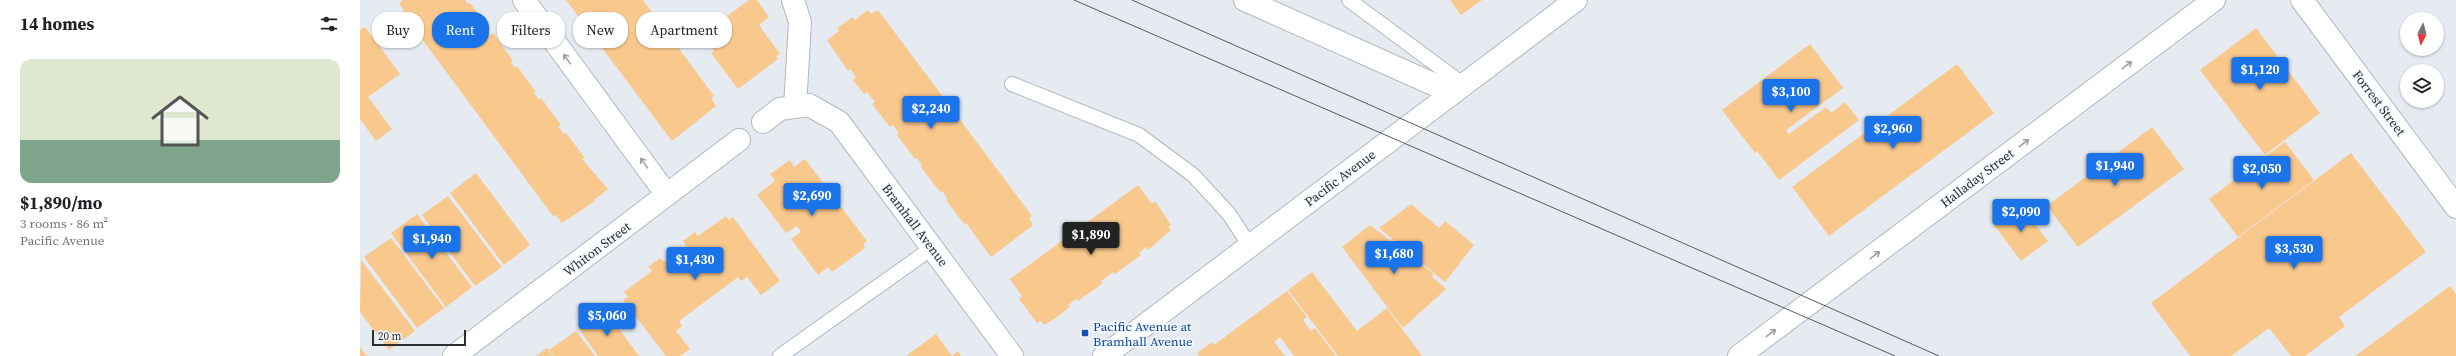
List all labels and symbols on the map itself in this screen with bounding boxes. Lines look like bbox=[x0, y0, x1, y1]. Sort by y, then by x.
north arrow bbox=[2400, 12, 2444, 56]
one-way arrow bbox=[563, 53, 571, 64]
pin: $1,120 bbox=[2227, 57, 2293, 91]
one-way arrow bbox=[2122, 61, 2133, 69]
street label: Forrest Street bbox=[2349, 67, 2410, 140]
pin: $3,100 bbox=[1758, 79, 1824, 113]
pin: $2,240 bbox=[898, 96, 964, 130]
pin: $2,960 bbox=[1860, 116, 1926, 150]
one-way arrow bbox=[2018, 139, 2029, 147]
street label: Halladay Street bbox=[1937, 144, 2018, 211]
street label: Pacific Avenue bbox=[1301, 146, 1379, 210]
pin: $1,940 bbox=[2082, 153, 2148, 187]
pin: $2,050 bbox=[2229, 156, 2295, 190]
one-way arrow bbox=[640, 158, 648, 169]
street label: Bramhall Avenue bbox=[878, 180, 952, 270]
pin: $2,690 bbox=[779, 183, 845, 217]
pin: $2,090 bbox=[1988, 199, 2054, 233]
street label: Whiton Street bbox=[560, 218, 635, 280]
pin: $1,890 bbox=[1058, 222, 1124, 256]
pin: $1,940 bbox=[399, 226, 465, 260]
pin: $3,530 bbox=[2261, 236, 2327, 270]
pin: $1,680 bbox=[1361, 241, 1427, 275]
pin: $1,430 bbox=[662, 247, 728, 281]
one-way arrow bbox=[1869, 251, 1880, 259]
pin: $5,060 bbox=[574, 303, 640, 337]
place label: Pacific Avenue at Bramhall Avenue bbox=[1093, 318, 1193, 350]
scale bar bbox=[372, 328, 466, 347]
marker: Pacific Avenue at Bramhall Avenue bbox=[1080, 328, 1090, 338]
one-way arrow bbox=[1765, 329, 1776, 337]

